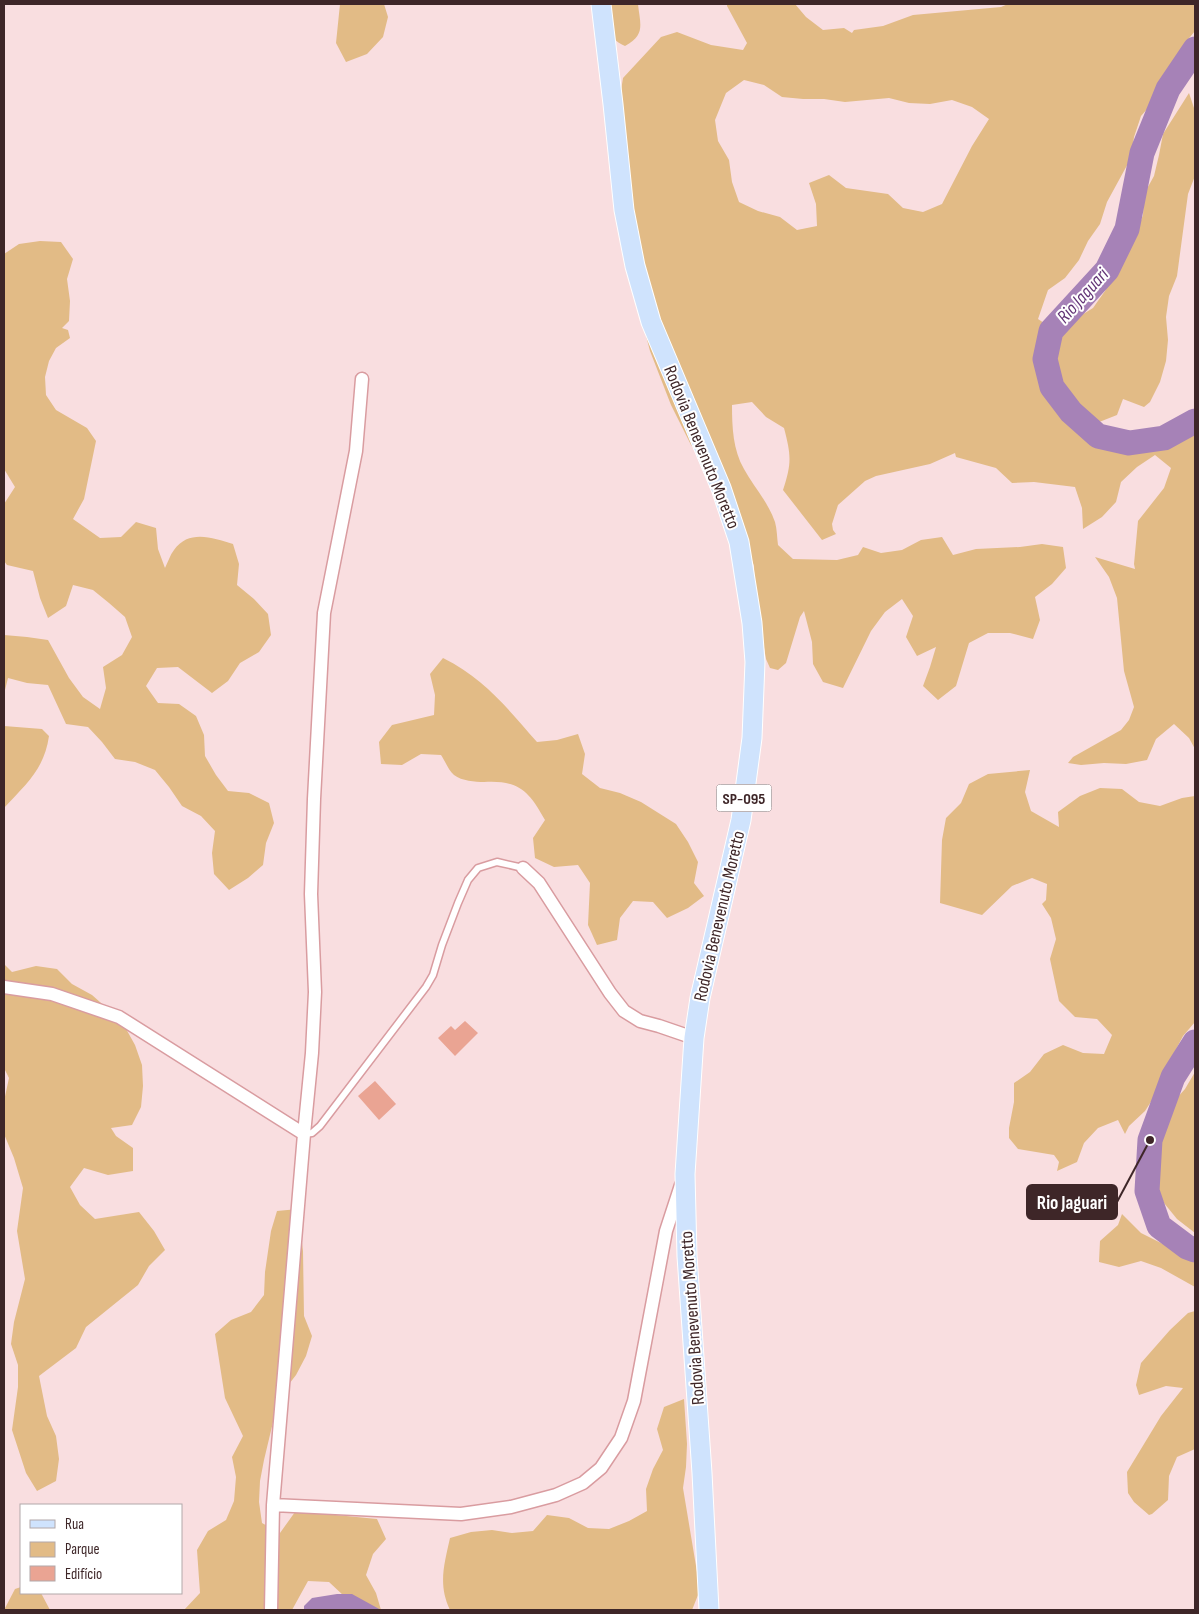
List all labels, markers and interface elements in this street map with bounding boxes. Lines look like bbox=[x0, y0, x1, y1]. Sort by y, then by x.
water label: Rio Jaguari bbox=[1052, 263, 1114, 328]
street label: Rodovia Benevenuto Moretto bbox=[659, 363, 744, 532]
road number: SP-095 bbox=[716, 784, 772, 811]
street label: Rodovia Benevenuto Moretto bbox=[690, 829, 749, 1003]
callout: Rio Jaguari bbox=[1027, 1185, 1117, 1219]
text: Rio Jaguari bbox=[1037, 1192, 1107, 1215]
street label: Rodovia Benevenuto Moretto bbox=[676, 1230, 709, 1406]
legend bbox=[20, 1504, 182, 1594]
text: Rua bbox=[65, 1515, 84, 1534]
text: Parque bbox=[65, 1540, 100, 1559]
text: Edifício bbox=[65, 1565, 102, 1584]

